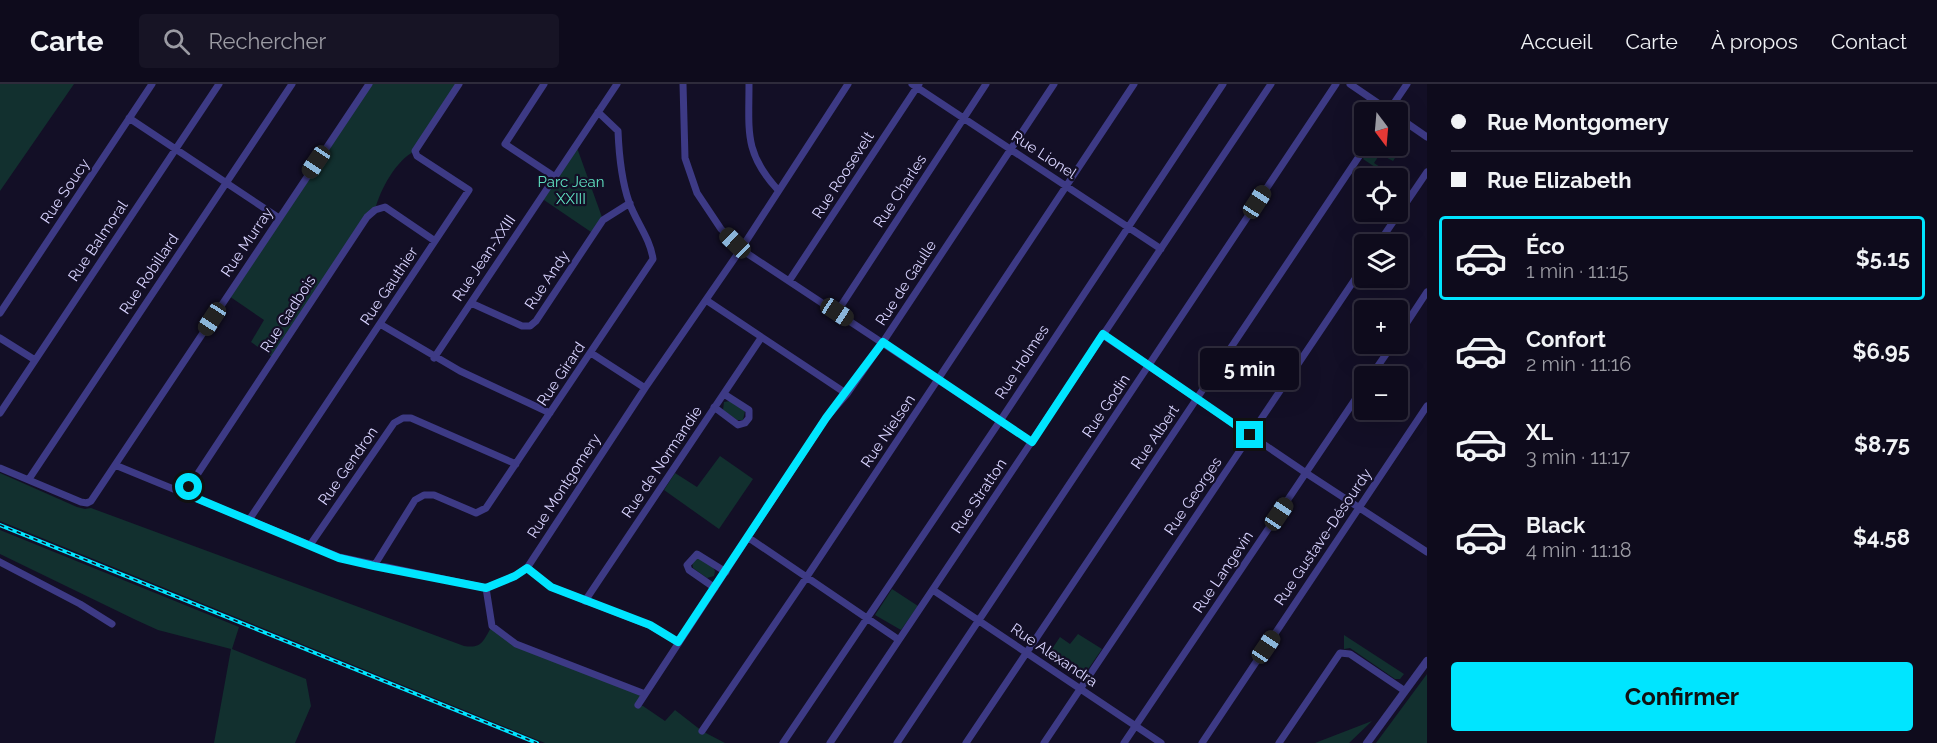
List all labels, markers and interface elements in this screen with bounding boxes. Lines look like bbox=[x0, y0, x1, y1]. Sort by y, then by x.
search box bbox=[139, 14, 559, 68]
text: Carte bbox=[30, 25, 103, 58]
icon: search bbox=[160, 25, 193, 58]
text: Rechercher bbox=[208, 28, 326, 54]
text: Accueil bbox=[1521, 29, 1593, 54]
text: Carte bbox=[1626, 29, 1678, 54]
text: À propos bbox=[1711, 29, 1798, 54]
text: Contact bbox=[1831, 29, 1907, 54]
north arrow bbox=[1354, 102, 1408, 156]
map controls bbox=[1354, 102, 1408, 420]
text: Rue Montgomery bbox=[1487, 109, 1669, 135]
street label: Rue Lionel bbox=[1008, 127, 1081, 183]
street label: Rue Roosevelt bbox=[808, 128, 878, 222]
car bbox=[298, 142, 334, 182]
street label: Rue Charles bbox=[870, 151, 930, 231]
street label: Rue Soucy bbox=[37, 155, 93, 227]
text: Rue Elizabeth bbox=[1487, 167, 1632, 193]
button: locate bbox=[1354, 168, 1408, 222]
park label: Parc Jean XXIII bbox=[538, 173, 604, 208]
car bbox=[1240, 182, 1274, 222]
street label: Rue Balmoral bbox=[64, 196, 132, 285]
street label: Rue Murray bbox=[217, 204, 277, 280]
street label: Rue Jean-XXIII bbox=[449, 212, 519, 304]
car bbox=[716, 224, 754, 262]
street label: Rue Robillard bbox=[116, 230, 182, 318]
icon: car bbox=[1454, 231, 1508, 285]
text: Éco bbox=[1526, 233, 1565, 259]
button: layers bbox=[1354, 234, 1408, 288]
street label: Rue de Gaulle bbox=[872, 237, 940, 329]
street label: Rue Gauthier bbox=[356, 243, 422, 328]
text: $5.15 bbox=[1856, 245, 1910, 271]
street label: Rue Andy bbox=[521, 247, 573, 313]
text: 1 min · 11:15 bbox=[1526, 259, 1628, 283]
street label: Rue Gadbois bbox=[256, 272, 320, 356]
car bbox=[817, 295, 857, 329]
car bbox=[195, 299, 229, 339]
button: + bbox=[1354, 300, 1408, 354]
street label: Rue Holmes bbox=[991, 321, 1053, 403]
icon: car bbox=[1454, 324, 1508, 378]
text: Confort bbox=[1526, 326, 1606, 352]
text: $6.95 bbox=[1853, 338, 1910, 364]
street label: Rue Girard bbox=[533, 339, 589, 409]
callout: 5 min bbox=[1200, 348, 1300, 390]
text: 2 min · 11:16 bbox=[1526, 352, 1631, 376]
text: 5 min bbox=[1224, 357, 1275, 381]
button: − bbox=[1354, 366, 1408, 420]
street label: Rue Godin bbox=[1078, 371, 1134, 441]
street label: Rue Nielsen bbox=[857, 391, 919, 471]
street label: Rue Albert bbox=[1127, 402, 1183, 472]
street label: Rue de Normandie bbox=[618, 403, 706, 521]
icon: car bbox=[1454, 417, 1508, 471]
text: XL bbox=[1526, 419, 1553, 445]
route end bbox=[1236, 421, 1263, 448]
street label: Rue Gendron bbox=[314, 423, 382, 509]
street label: Rue Montgomery bbox=[524, 430, 604, 542]
text: $8.75 bbox=[1854, 431, 1910, 457]
text: 3 min · 11:17 bbox=[1526, 445, 1630, 469]
street label: Rue Georges bbox=[1160, 454, 1226, 538]
street label: Rue Stratton bbox=[947, 455, 1011, 537]
street label: Rue Gustave-Désourdy bbox=[1271, 465, 1375, 609]
route start bbox=[175, 473, 202, 500]
car bbox=[1261, 494, 1297, 534]
icon: car bbox=[1454, 510, 1508, 564]
text: Black bbox=[1526, 512, 1585, 538]
text: $4.58 bbox=[1853, 524, 1910, 550]
street label: Rue Langevin bbox=[1189, 528, 1257, 616]
text: 4 min · 11:18 bbox=[1526, 538, 1632, 562]
street label: Rue Alexandra bbox=[1007, 619, 1101, 691]
car bbox=[1248, 627, 1284, 667]
button: Confirmer bbox=[1451, 662, 1913, 731]

